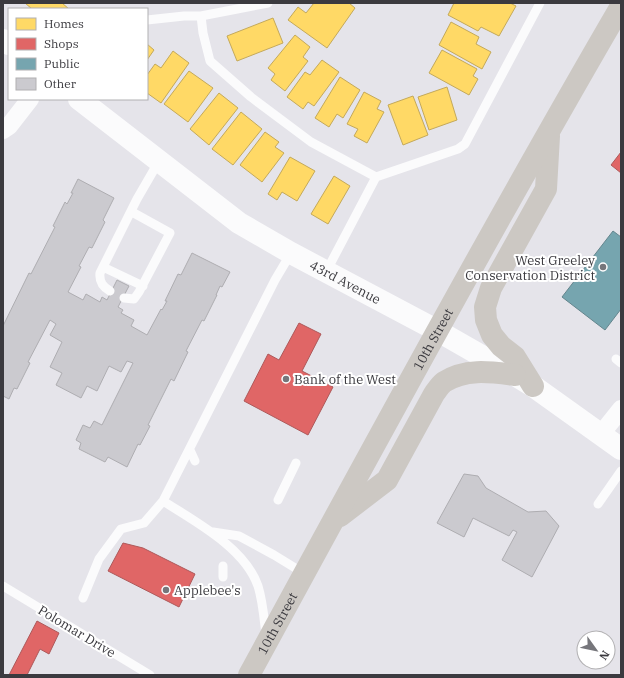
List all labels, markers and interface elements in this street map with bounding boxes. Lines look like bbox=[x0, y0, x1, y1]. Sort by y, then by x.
legend bbox=[8, 8, 148, 100]
text: Homes bbox=[44, 16, 84, 31]
text: Shops bbox=[44, 36, 79, 51]
text: Public bbox=[44, 56, 80, 71]
text: Other bbox=[44, 76, 77, 91]
place label: West Greeley Conservation District bbox=[465, 252, 595, 284]
street label: 43rd Avenue bbox=[307, 256, 384, 308]
marker: West Greeley Conservation District bbox=[598, 262, 608, 272]
street label: 10th Street bbox=[409, 305, 457, 373]
place label: Bank of the West bbox=[294, 371, 396, 388]
marker: Bank of the West bbox=[281, 374, 291, 384]
place label: Applebee's bbox=[174, 582, 241, 599]
marker: Applebee's bbox=[161, 585, 171, 595]
street label: 10th Street bbox=[254, 589, 302, 657]
street label: Polomar Drive bbox=[35, 602, 119, 661]
north arrow bbox=[576, 630, 616, 670]
text: N bbox=[596, 648, 613, 663]

